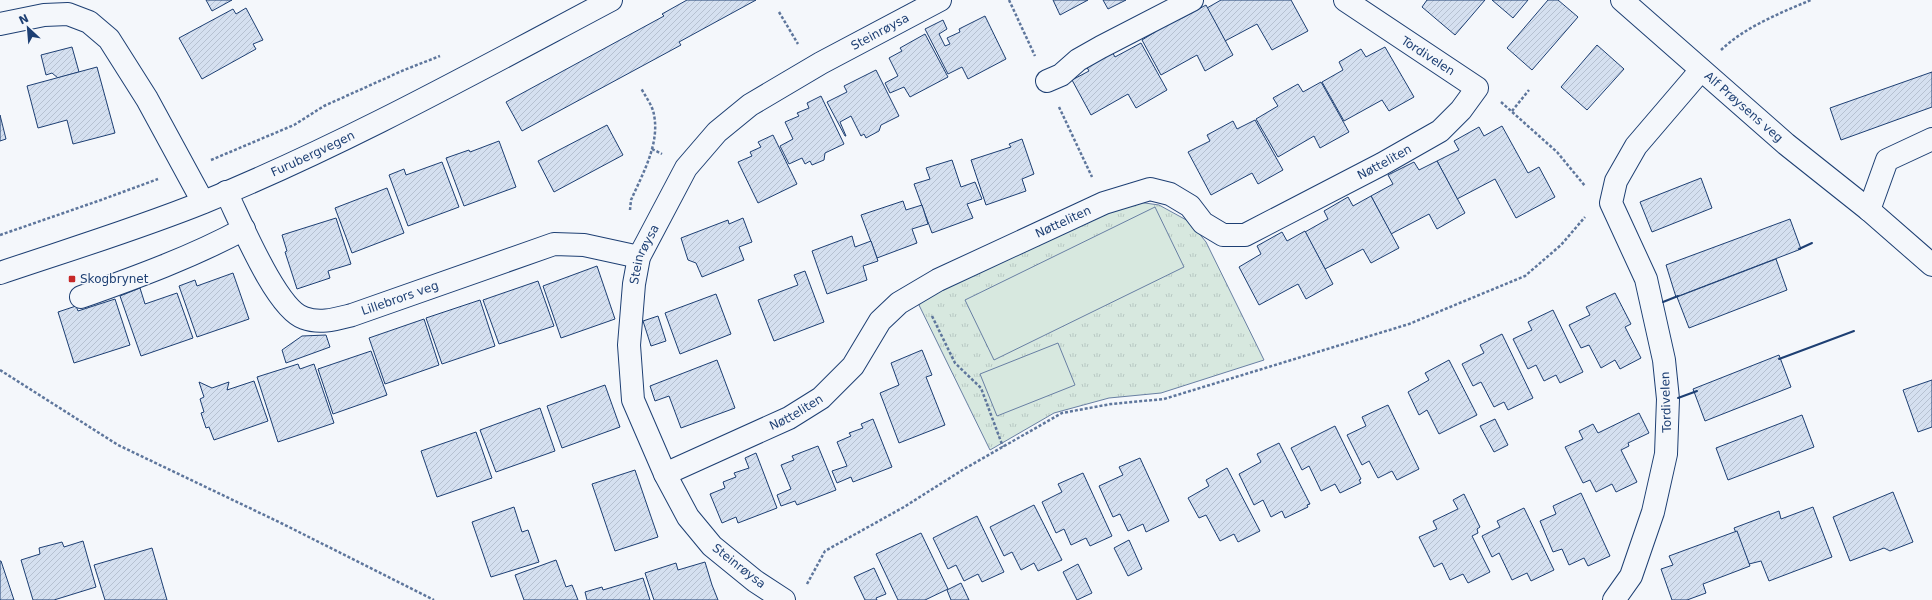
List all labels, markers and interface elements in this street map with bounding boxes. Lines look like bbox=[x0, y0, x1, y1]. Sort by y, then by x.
north arrow bbox=[8, 8, 48, 48]
street label: Steinrøysa bbox=[849, 11, 911, 53]
text: N bbox=[17, 12, 31, 27]
street label: Tordivelen bbox=[1398, 33, 1457, 79]
street label: Alf Prøysens veg bbox=[1702, 69, 1786, 145]
street label: Furubergvegen bbox=[269, 128, 357, 179]
street label: Nøtteliten bbox=[1355, 142, 1414, 183]
street label: Nøtteliten bbox=[1033, 203, 1093, 241]
street label: Steinrøysa bbox=[627, 222, 662, 286]
place label: Skogbrynet bbox=[80, 272, 149, 286]
marker: Skogbrynet bbox=[67, 274, 77, 284]
street label: Lillebrors veg bbox=[359, 278, 440, 318]
street label: Tordivelen bbox=[1658, 371, 1674, 434]
street label: Nøtteliten bbox=[767, 392, 826, 433]
street label: Steinrøysa bbox=[710, 541, 768, 591]

